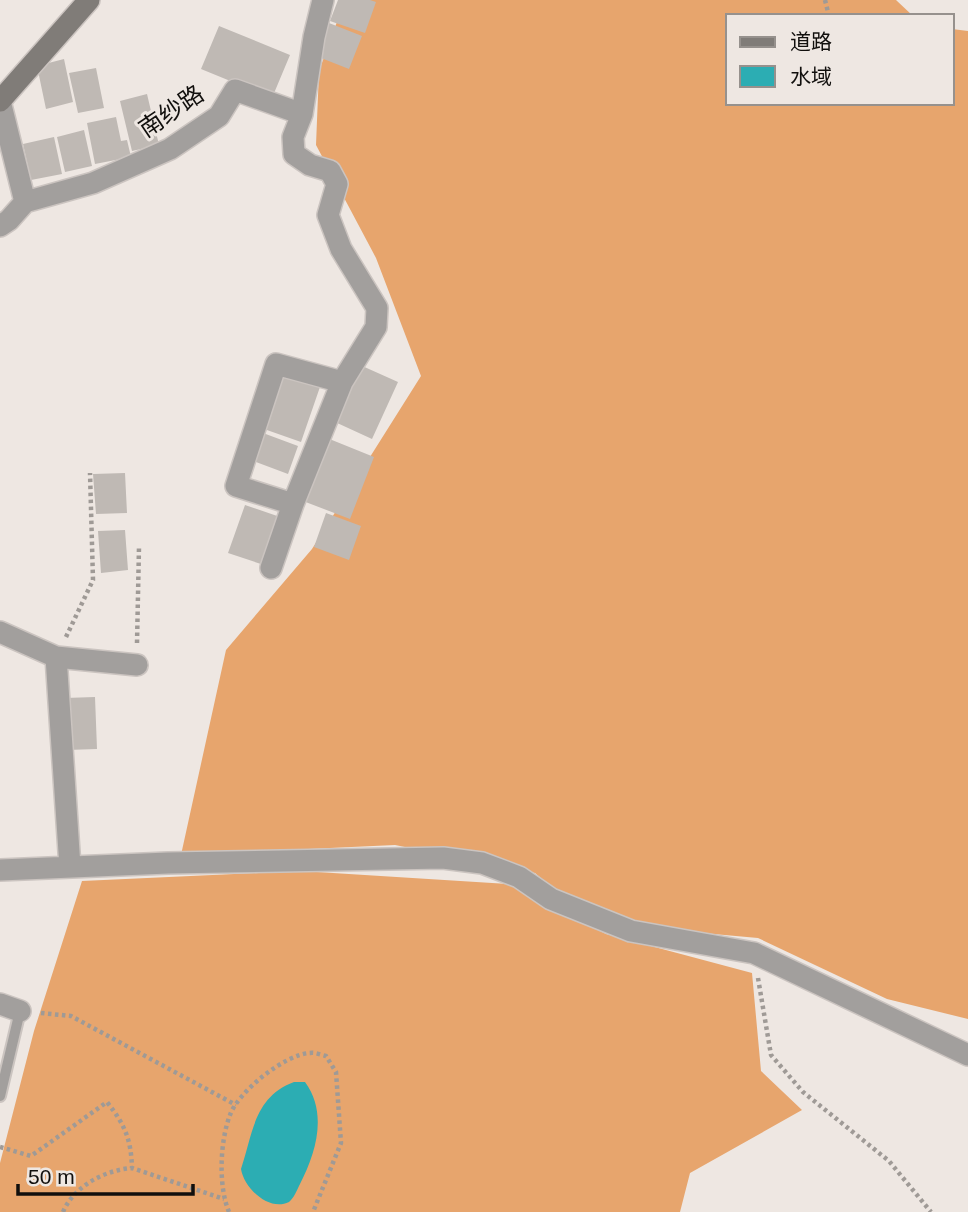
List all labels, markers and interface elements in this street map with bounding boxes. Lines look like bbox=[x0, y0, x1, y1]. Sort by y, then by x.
legend bbox=[726, 14, 954, 105]
text: 道路 bbox=[790, 30, 832, 53]
text: 水域 bbox=[790, 65, 832, 88]
street label: 南纱路 bbox=[134, 80, 208, 142]
scale bar bbox=[18, 1152, 192, 1196]
text: 50 m bbox=[28, 1165, 75, 1188]

